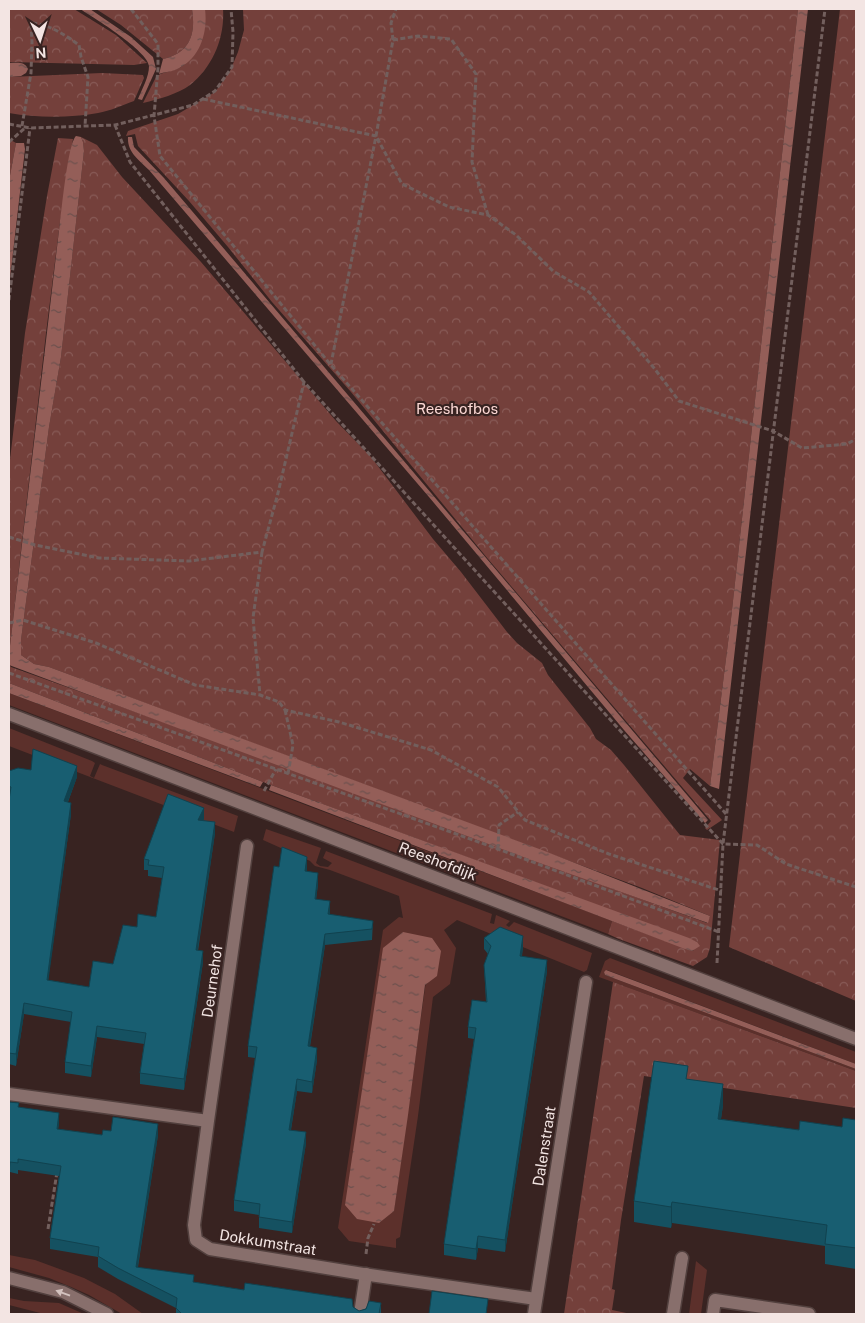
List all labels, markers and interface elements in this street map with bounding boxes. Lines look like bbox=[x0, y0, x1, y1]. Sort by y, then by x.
north arrow bbox=[15, 15, 65, 65]
text: N bbox=[35, 45, 47, 61]
park label: Reeshofbos bbox=[416, 400, 498, 417]
street label: Reeshofdijk bbox=[397, 838, 479, 884]
street label: Deurnehof bbox=[198, 943, 226, 1019]
street label: Dalenstraat bbox=[529, 1105, 559, 1187]
street label: Dokkumstraat bbox=[218, 1226, 318, 1258]
one-way arrow bbox=[55, 1289, 70, 1297]

